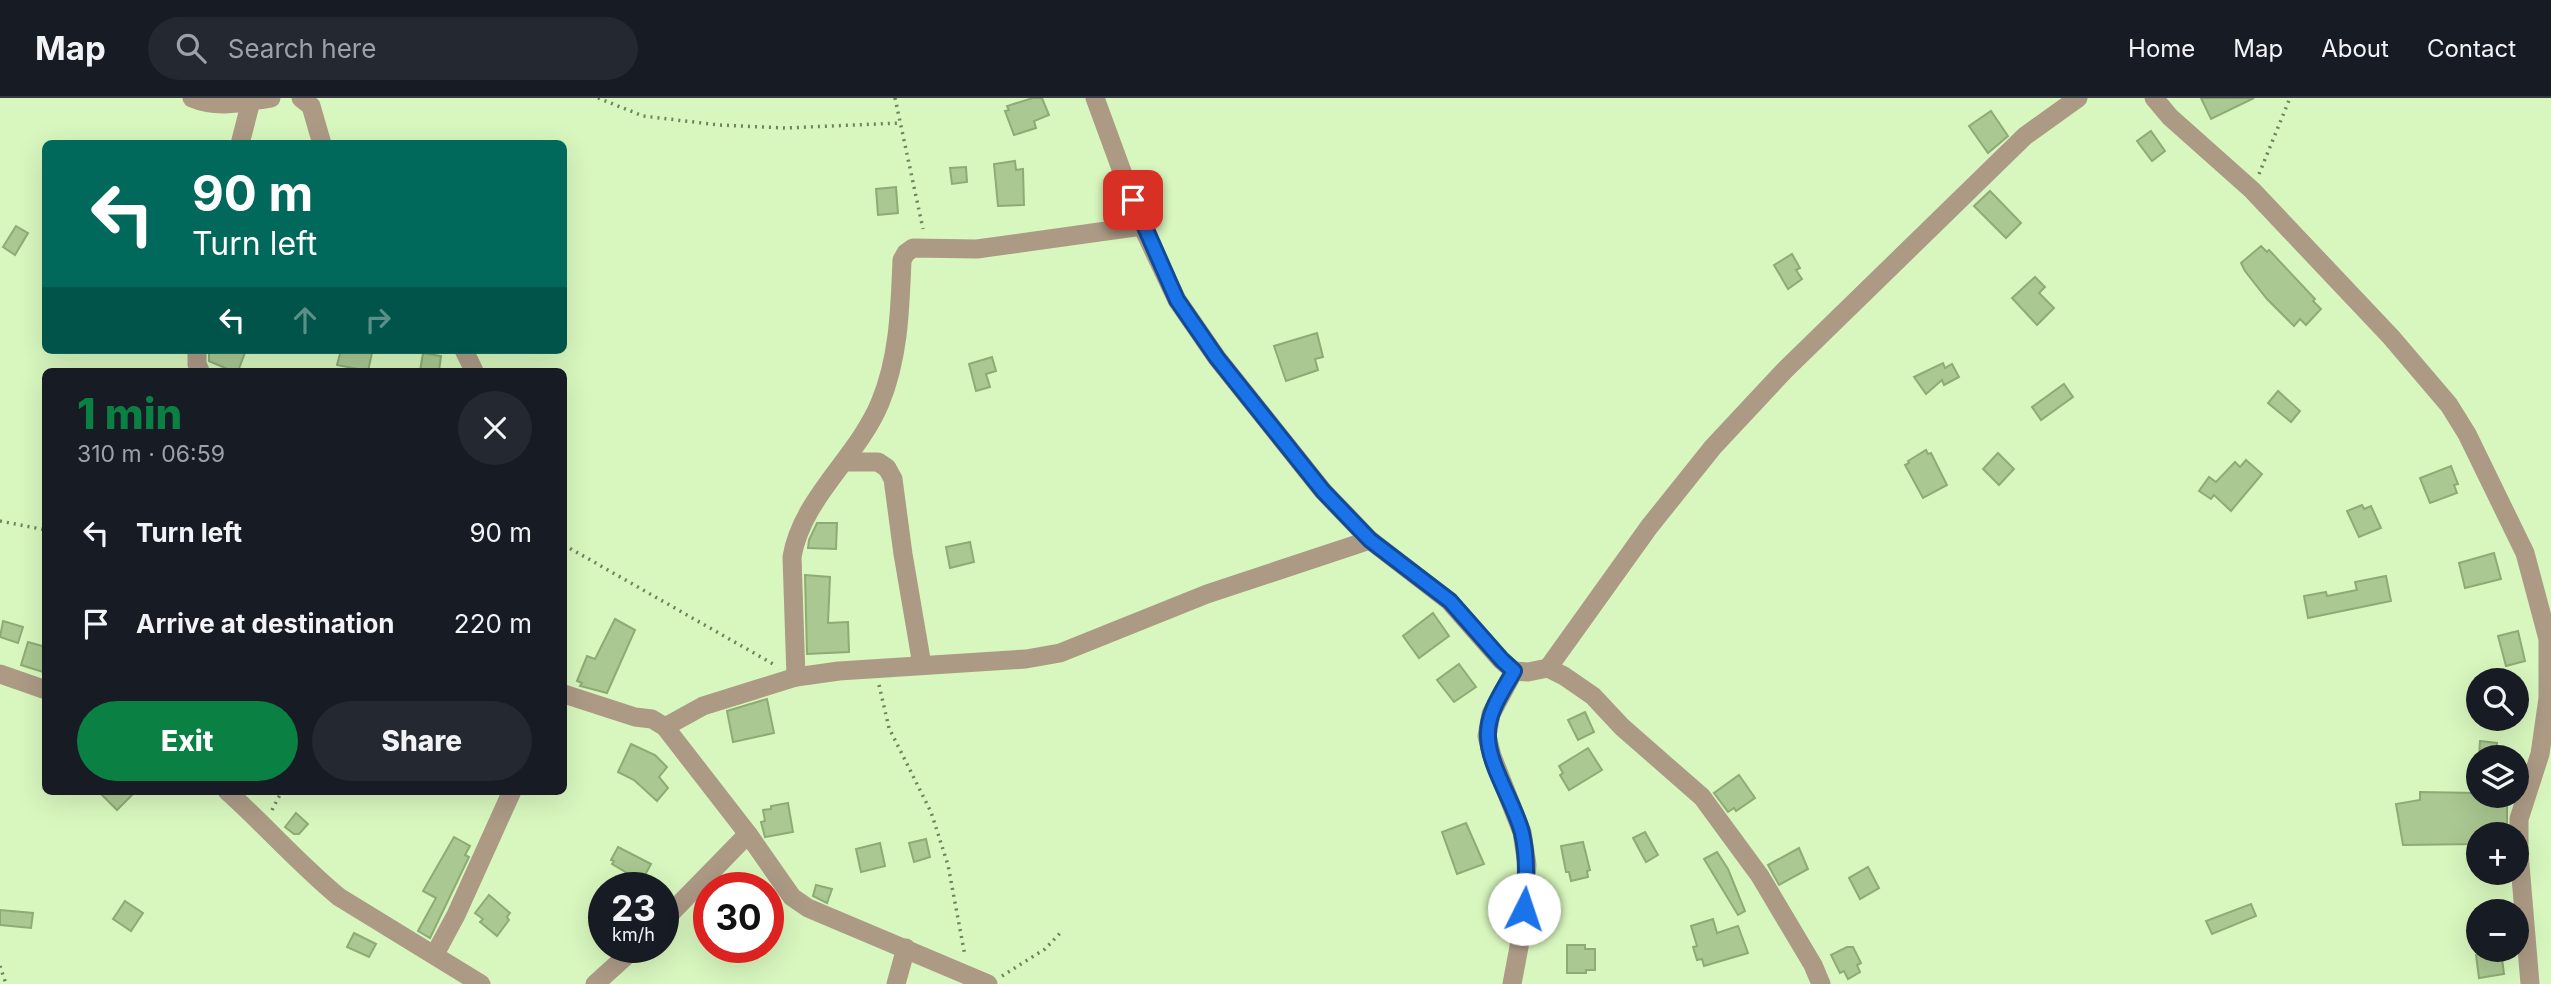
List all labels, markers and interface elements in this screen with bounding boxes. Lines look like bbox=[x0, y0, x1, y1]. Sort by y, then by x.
search box bbox=[148, 17, 638, 80]
text: Map bbox=[35, 28, 106, 68]
icon: search bbox=[172, 29, 210, 67]
text: Search here bbox=[228, 33, 376, 64]
text: Home bbox=[2128, 34, 2195, 63]
text: Map bbox=[2233, 34, 2283, 63]
text: About bbox=[2321, 34, 2389, 63]
text: Contact bbox=[2427, 34, 2516, 63]
text: 90 m bbox=[192, 164, 313, 223]
icon: left bbox=[77, 168, 168, 259]
pin bbox=[1103, 170, 1163, 230]
icon: arrive bbox=[1114, 181, 1152, 219]
text: Turn left bbox=[192, 224, 317, 263]
icon: left bbox=[213, 301, 251, 339]
icon: ahead bbox=[286, 301, 324, 339]
icon: right bbox=[359, 301, 397, 339]
text: 1 min bbox=[77, 388, 182, 439]
button: close bbox=[458, 391, 532, 465]
text: 310 m · 06:59 bbox=[77, 440, 225, 468]
icon: left bbox=[77, 514, 115, 552]
text: Turn left bbox=[136, 517, 242, 548]
text: 90 m bbox=[469, 517, 532, 548]
icon: arrive bbox=[77, 605, 115, 643]
text: Arrive at destination bbox=[136, 608, 395, 639]
text: 220 m bbox=[454, 608, 532, 639]
map controls bbox=[2466, 668, 2529, 962]
button: search bbox=[2466, 668, 2529, 731]
button: Exit bbox=[77, 701, 298, 781]
button: Share bbox=[312, 701, 532, 781]
button: layers bbox=[2466, 745, 2529, 808]
button: + bbox=[2466, 822, 2529, 885]
speed limit sign: 30 bbox=[693, 872, 784, 963]
position arrow bbox=[1487, 872, 1561, 946]
text: 23 bbox=[611, 887, 656, 929]
button: − bbox=[2466, 899, 2529, 962]
text: km/h bbox=[612, 924, 655, 945]

